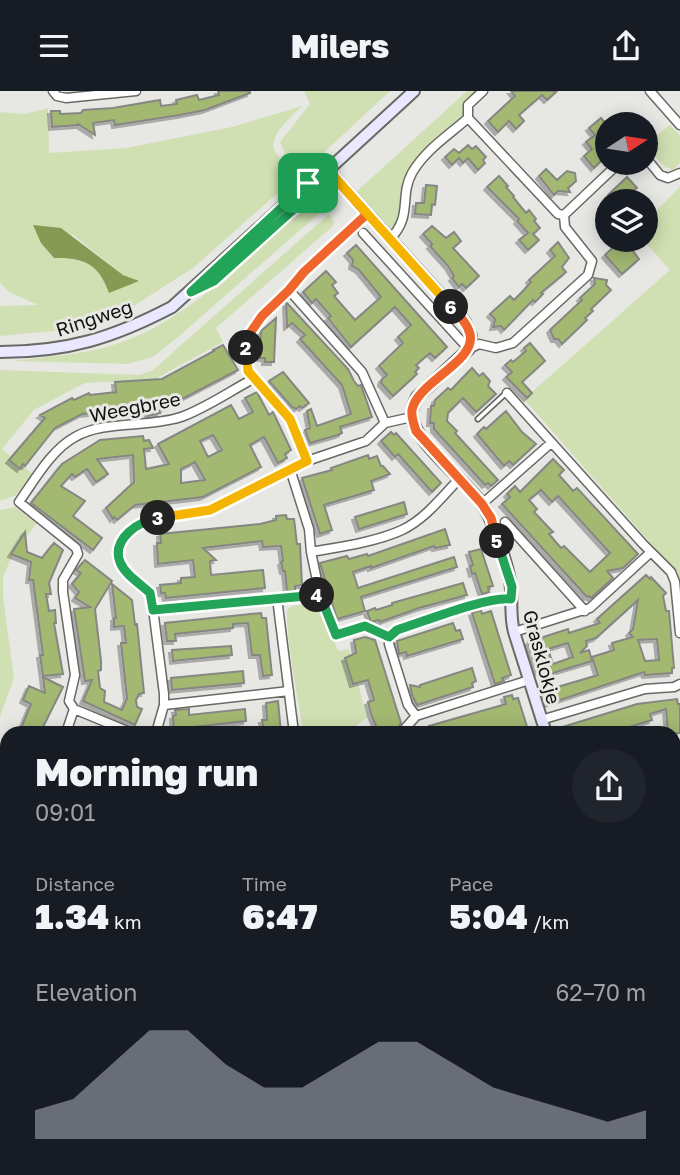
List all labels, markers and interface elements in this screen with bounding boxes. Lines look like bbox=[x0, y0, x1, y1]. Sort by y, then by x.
icon: menu bbox=[35, 27, 73, 65]
text: Milers bbox=[291, 27, 389, 65]
icon: share bbox=[607, 27, 645, 65]
north arrow bbox=[595, 112, 658, 175]
map controls bbox=[595, 112, 658, 252]
pin bbox=[278, 153, 338, 213]
icon: arrive bbox=[289, 164, 327, 202]
button: layers bbox=[595, 189, 658, 252]
pin: 6 bbox=[434, 289, 468, 325]
street label: Ringweg bbox=[53, 294, 135, 341]
text: 6 bbox=[444, 295, 457, 318]
pin: 2 bbox=[229, 331, 264, 365]
text: 2 bbox=[240, 336, 251, 359]
street label: Weegbree bbox=[87, 386, 182, 427]
pin: 3 bbox=[140, 501, 176, 535]
text: 3 bbox=[152, 506, 163, 529]
pin: 5 bbox=[480, 524, 514, 559]
text: 5 bbox=[491, 529, 502, 552]
pin: 4 bbox=[300, 577, 334, 613]
text: 4 bbox=[311, 583, 322, 606]
street label: Grasklokje bbox=[519, 607, 566, 706]
text: Morning run bbox=[35, 749, 258, 794]
button: share bbox=[572, 749, 646, 823]
text: 09:01 bbox=[35, 798, 96, 826]
text: Distance bbox=[35, 872, 115, 895]
text: Time bbox=[242, 872, 287, 895]
text: Pace bbox=[449, 872, 493, 895]
text: 1.34 bbox=[35, 895, 109, 937]
text: 6:47 bbox=[242, 895, 318, 937]
text: 5:04 bbox=[449, 895, 528, 937]
text: km bbox=[109, 910, 142, 933]
text: /km bbox=[528, 910, 569, 933]
text: Elevation bbox=[35, 978, 137, 1006]
text: 62–70 m bbox=[555, 978, 646, 1006]

